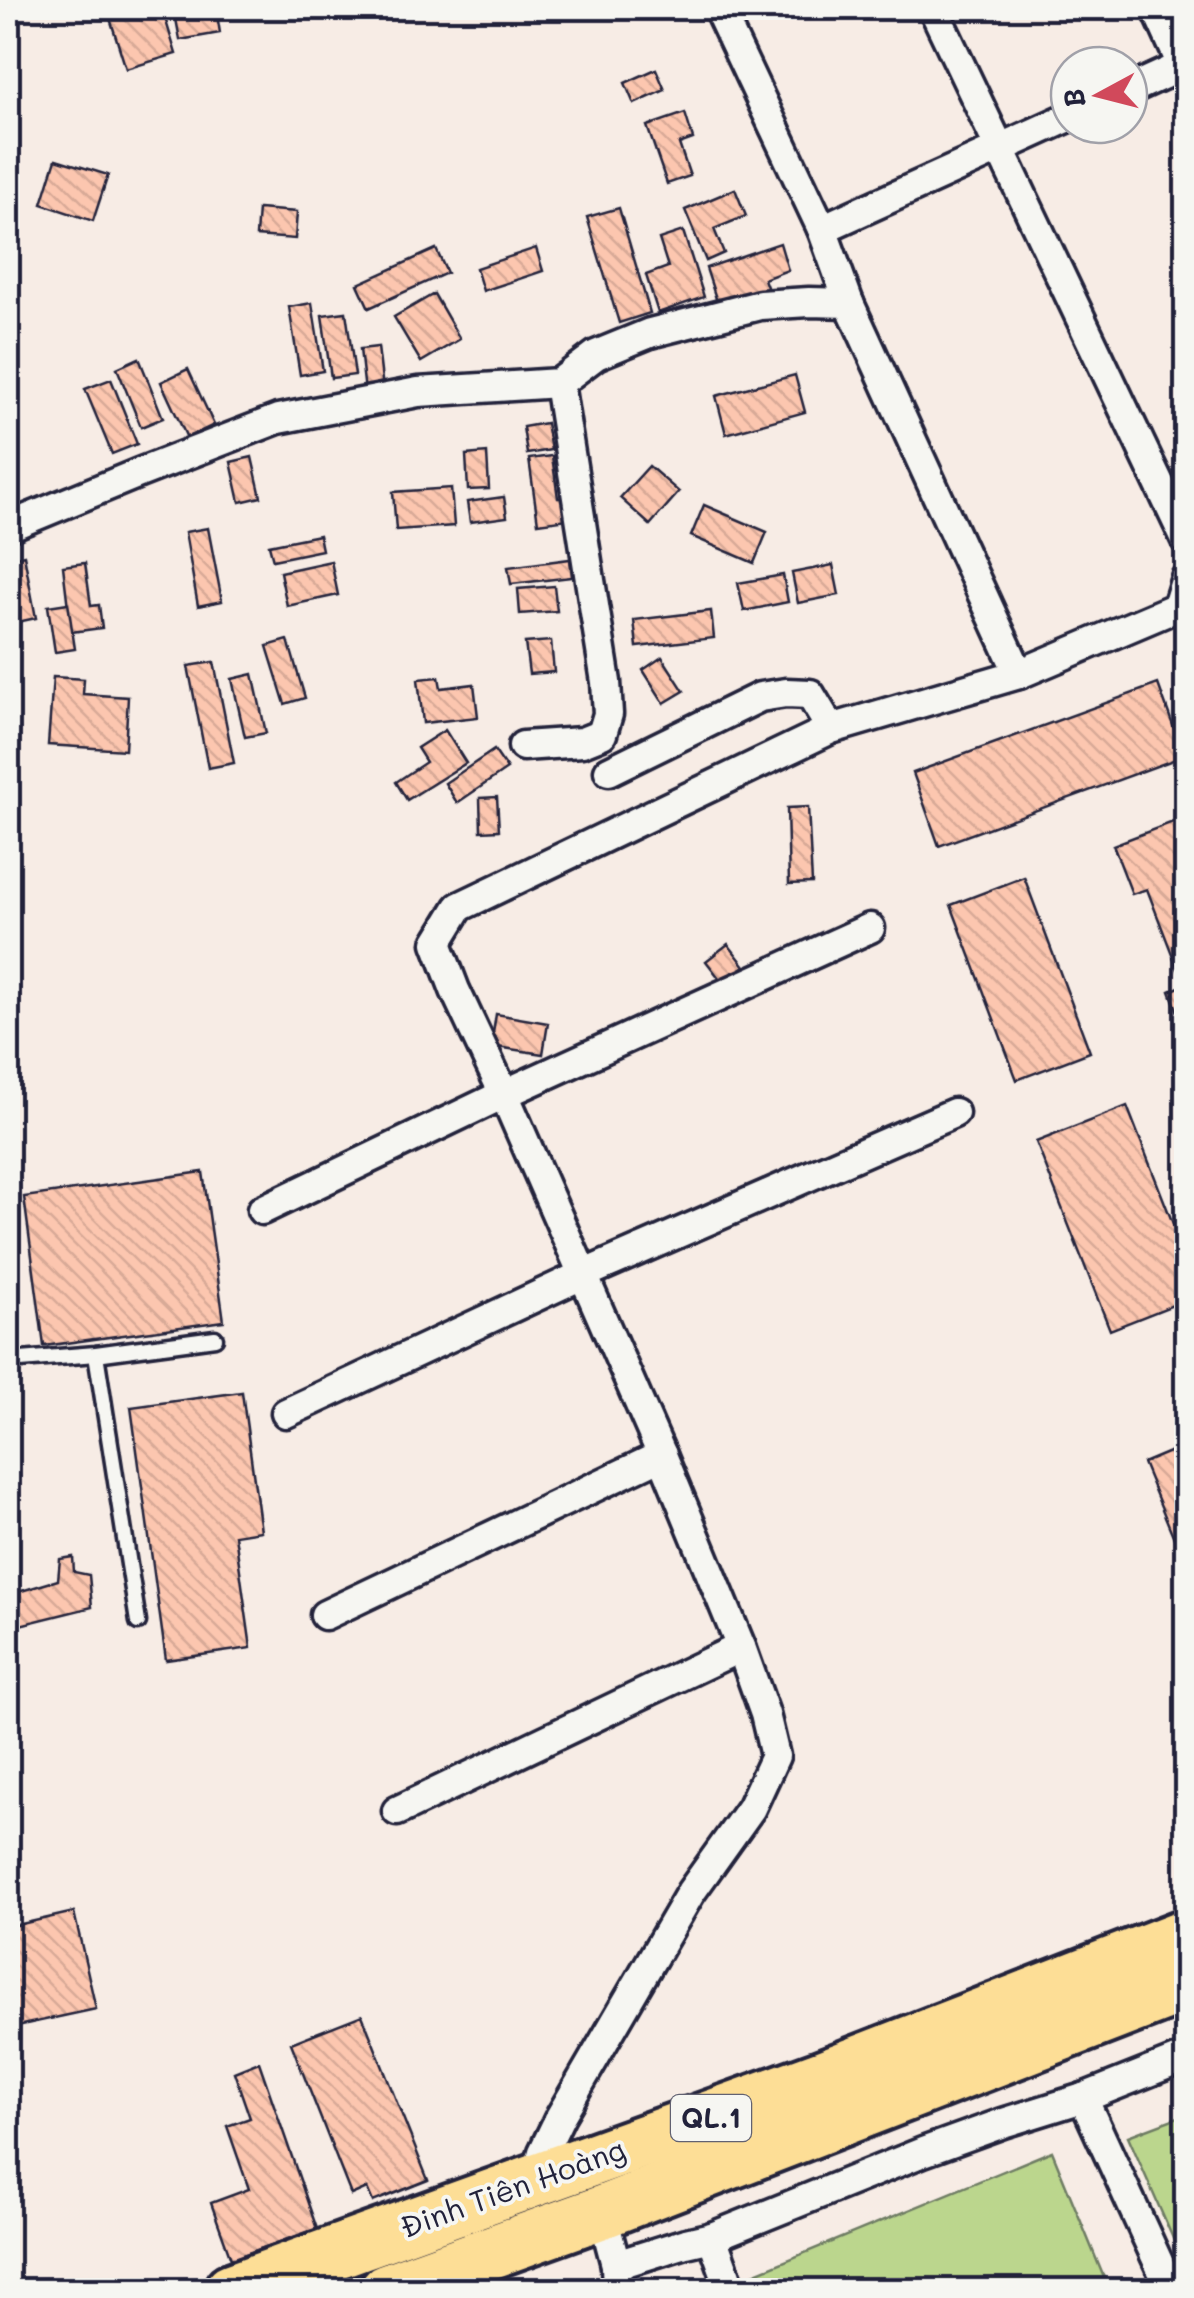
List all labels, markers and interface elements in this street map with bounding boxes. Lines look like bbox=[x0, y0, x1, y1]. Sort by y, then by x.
north arrow bbox=[1049, 45, 1149, 145]
text: B bbox=[1054, 87, 1092, 110]
road number: QL.1 bbox=[671, 2095, 751, 2141]
street label: Đinh Tiên Hoàng bbox=[394, 2128, 630, 2246]

